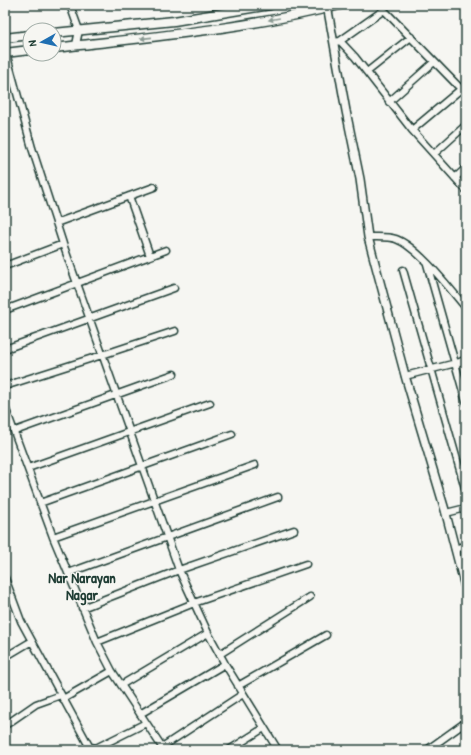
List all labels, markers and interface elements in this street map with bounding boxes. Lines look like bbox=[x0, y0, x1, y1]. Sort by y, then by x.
one-way arrow bbox=[268, 16, 280, 22]
north arrow bbox=[22, 22, 62, 62]
one-way arrow bbox=[140, 34, 152, 41]
text: N bbox=[25, 39, 39, 47]
district label: Nar Narayan Nagar bbox=[48, 567, 116, 606]

